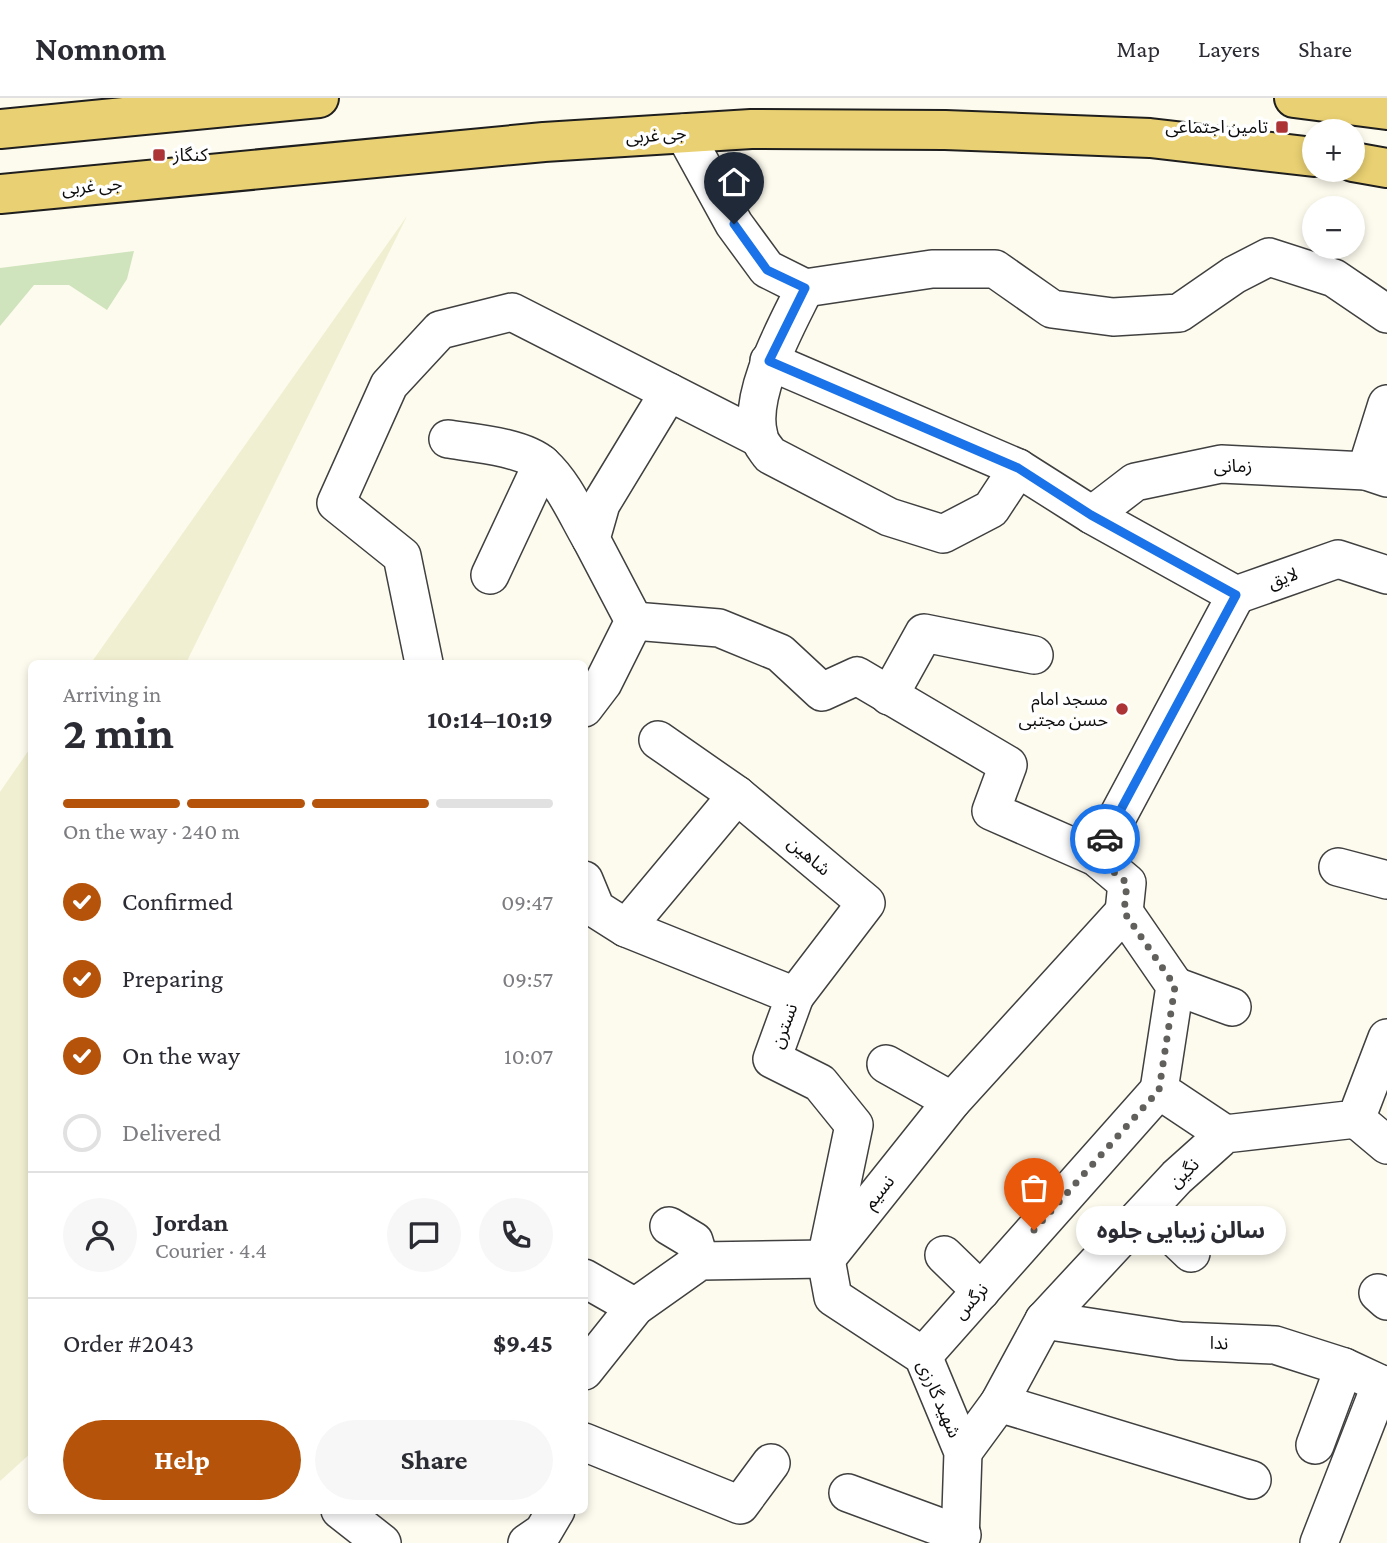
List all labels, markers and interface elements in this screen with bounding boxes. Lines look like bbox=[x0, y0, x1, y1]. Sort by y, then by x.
text: Nomnom bbox=[35, 30, 166, 67]
text: Map bbox=[1116, 35, 1160, 62]
text: Layers bbox=[1198, 35, 1260, 62]
text: Share bbox=[1298, 35, 1352, 62]
place label: تامین اجتماعی bbox=[1165, 117, 1268, 138]
marker: تامین اجتماعی bbox=[1274, 119, 1290, 135]
map controls bbox=[1302, 119, 1365, 259]
button: + bbox=[1302, 119, 1365, 182]
street label: جی غربی bbox=[625, 123, 687, 148]
place label: کنگاز bbox=[172, 145, 208, 166]
marker: کنگاز bbox=[151, 147, 167, 163]
pin bbox=[704, 152, 764, 224]
icon: home bbox=[715, 163, 753, 201]
street label: جی غربی bbox=[61, 173, 123, 200]
button: − bbox=[1302, 196, 1365, 259]
street label: زمانی bbox=[1213, 456, 1253, 477]
street label: لایق bbox=[1265, 564, 1301, 593]
text: Arriving in bbox=[63, 681, 161, 707]
place label: مسجد امام حسن مجتبی bbox=[1019, 689, 1108, 731]
marker: مسجد امام حسن مجتبی bbox=[1114, 701, 1130, 717]
text: 10:14–10:19 bbox=[427, 705, 553, 734]
text: 2 min bbox=[63, 707, 174, 758]
courier bbox=[1070, 804, 1140, 874]
text: On the way · 240 m bbox=[63, 818, 240, 844]
icon: car bbox=[1086, 820, 1124, 858]
street label: شاهین bbox=[783, 832, 834, 880]
icon: check bbox=[63, 883, 101, 921]
text: Confirmed bbox=[122, 887, 233, 916]
text: 09:47 bbox=[501, 889, 553, 915]
icon: check bbox=[63, 960, 101, 998]
text: Preparing bbox=[122, 964, 223, 993]
text: 09:57 bbox=[502, 966, 553, 992]
street label: نسترن bbox=[767, 1001, 802, 1052]
icon: check bbox=[63, 1037, 101, 1075]
text: On the way bbox=[122, 1041, 240, 1070]
text: 10:07 bbox=[504, 1043, 553, 1069]
text: Delivered bbox=[122, 1118, 221, 1147]
street label: نگین bbox=[1165, 1154, 1204, 1193]
pin bbox=[1004, 1158, 1064, 1230]
icon: bag bbox=[1015, 1169, 1053, 1207]
street label: نسیم bbox=[860, 1171, 901, 1215]
button: person bbox=[63, 1198, 137, 1272]
button: chat bbox=[387, 1198, 461, 1272]
button: phone bbox=[479, 1198, 553, 1272]
callout: سالن زیبایی جلوه bbox=[1076, 1206, 1286, 1254]
text: Jordan bbox=[155, 1208, 229, 1237]
text: سالن زیبایی جلوه bbox=[1097, 1217, 1265, 1243]
text: Courier · 4.4 bbox=[155, 1237, 267, 1263]
street label: نرگس bbox=[950, 1279, 993, 1324]
text: Order #2043 bbox=[63, 1329, 194, 1358]
text: $9.45 bbox=[493, 1329, 553, 1358]
street label: ندا bbox=[1209, 1333, 1229, 1353]
street label: شهید گارزی bbox=[912, 1357, 965, 1441]
button: Help bbox=[63, 1420, 301, 1500]
button: Share bbox=[315, 1420, 553, 1500]

